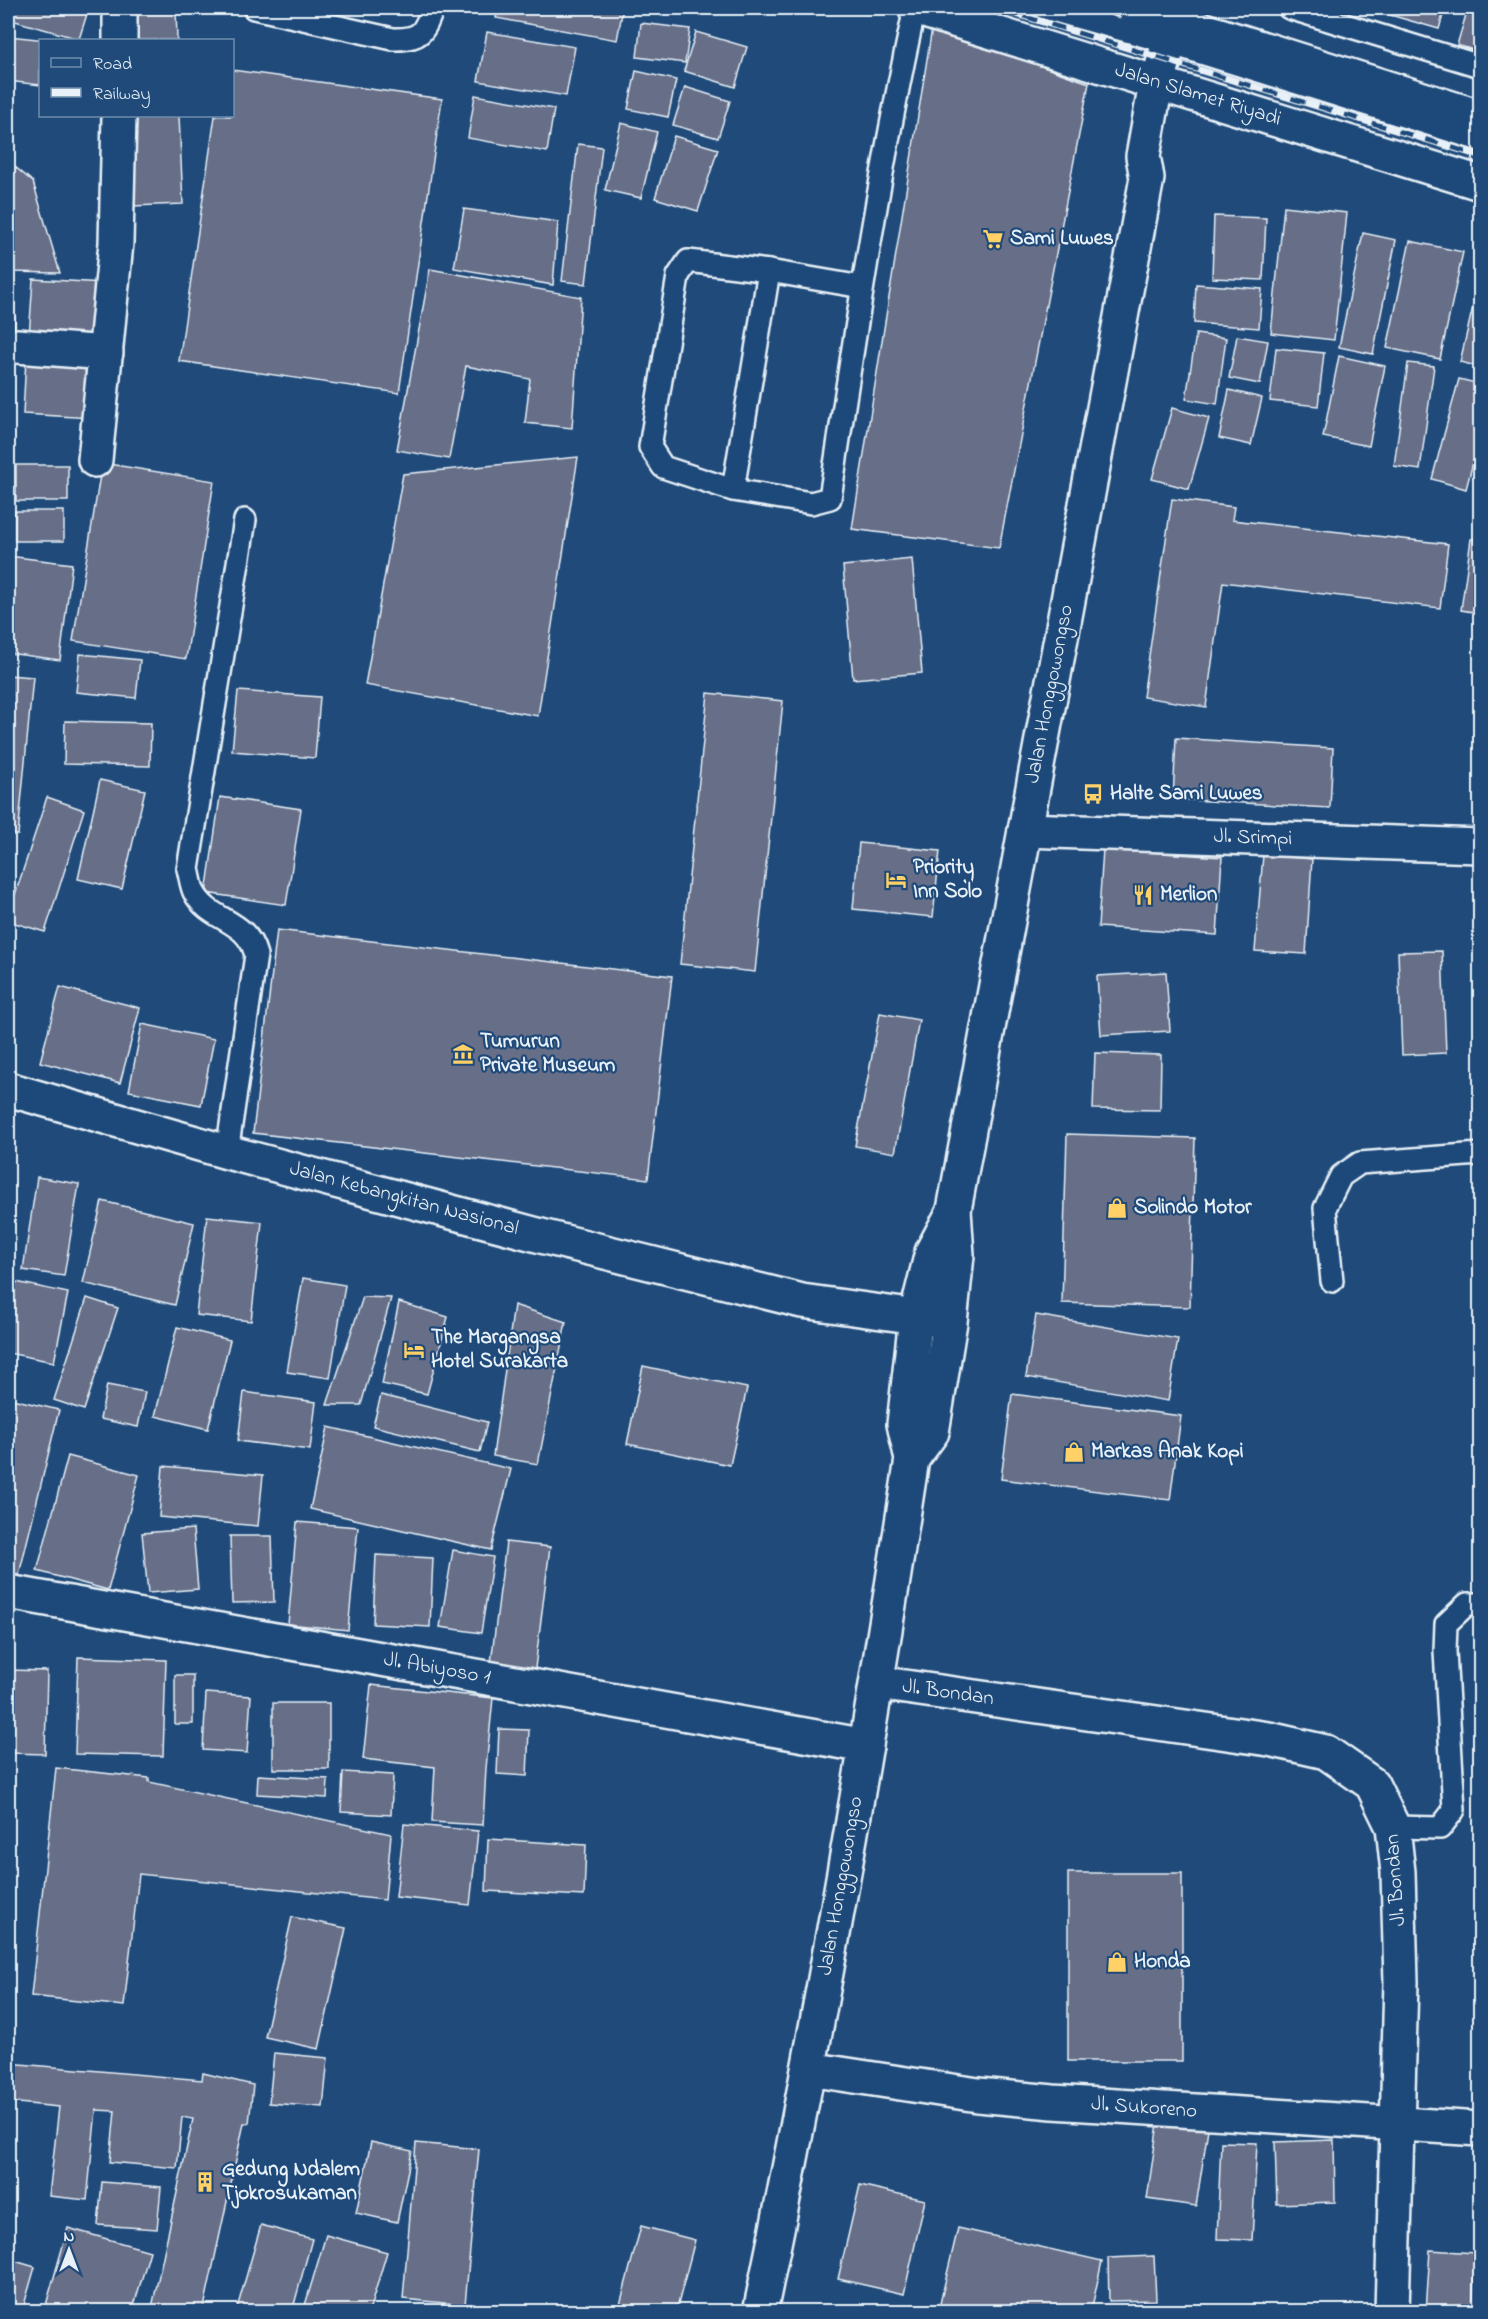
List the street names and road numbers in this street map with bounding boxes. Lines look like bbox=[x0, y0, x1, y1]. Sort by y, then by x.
street label: Jalan Slamet Riyadi bbox=[1111, 55, 1285, 136]
street label: Jalan Honggowongso bbox=[1018, 602, 1084, 786]
street label: Jl. Srimpi bbox=[1213, 822, 1293, 854]
street label: Jalan Kebangkitan Nasional bbox=[286, 1154, 522, 1246]
street label: Jl. Abiyoso 1 bbox=[381, 1645, 493, 1695]
street label: Jl. Bondan bbox=[900, 1672, 996, 1714]
street label: Jalan Honggowongso bbox=[810, 1794, 873, 1978]
street label: Jl. Bondan bbox=[1378, 1833, 1414, 1927]
street label: Jl. Sukoreno bbox=[1090, 2089, 1198, 2127]

